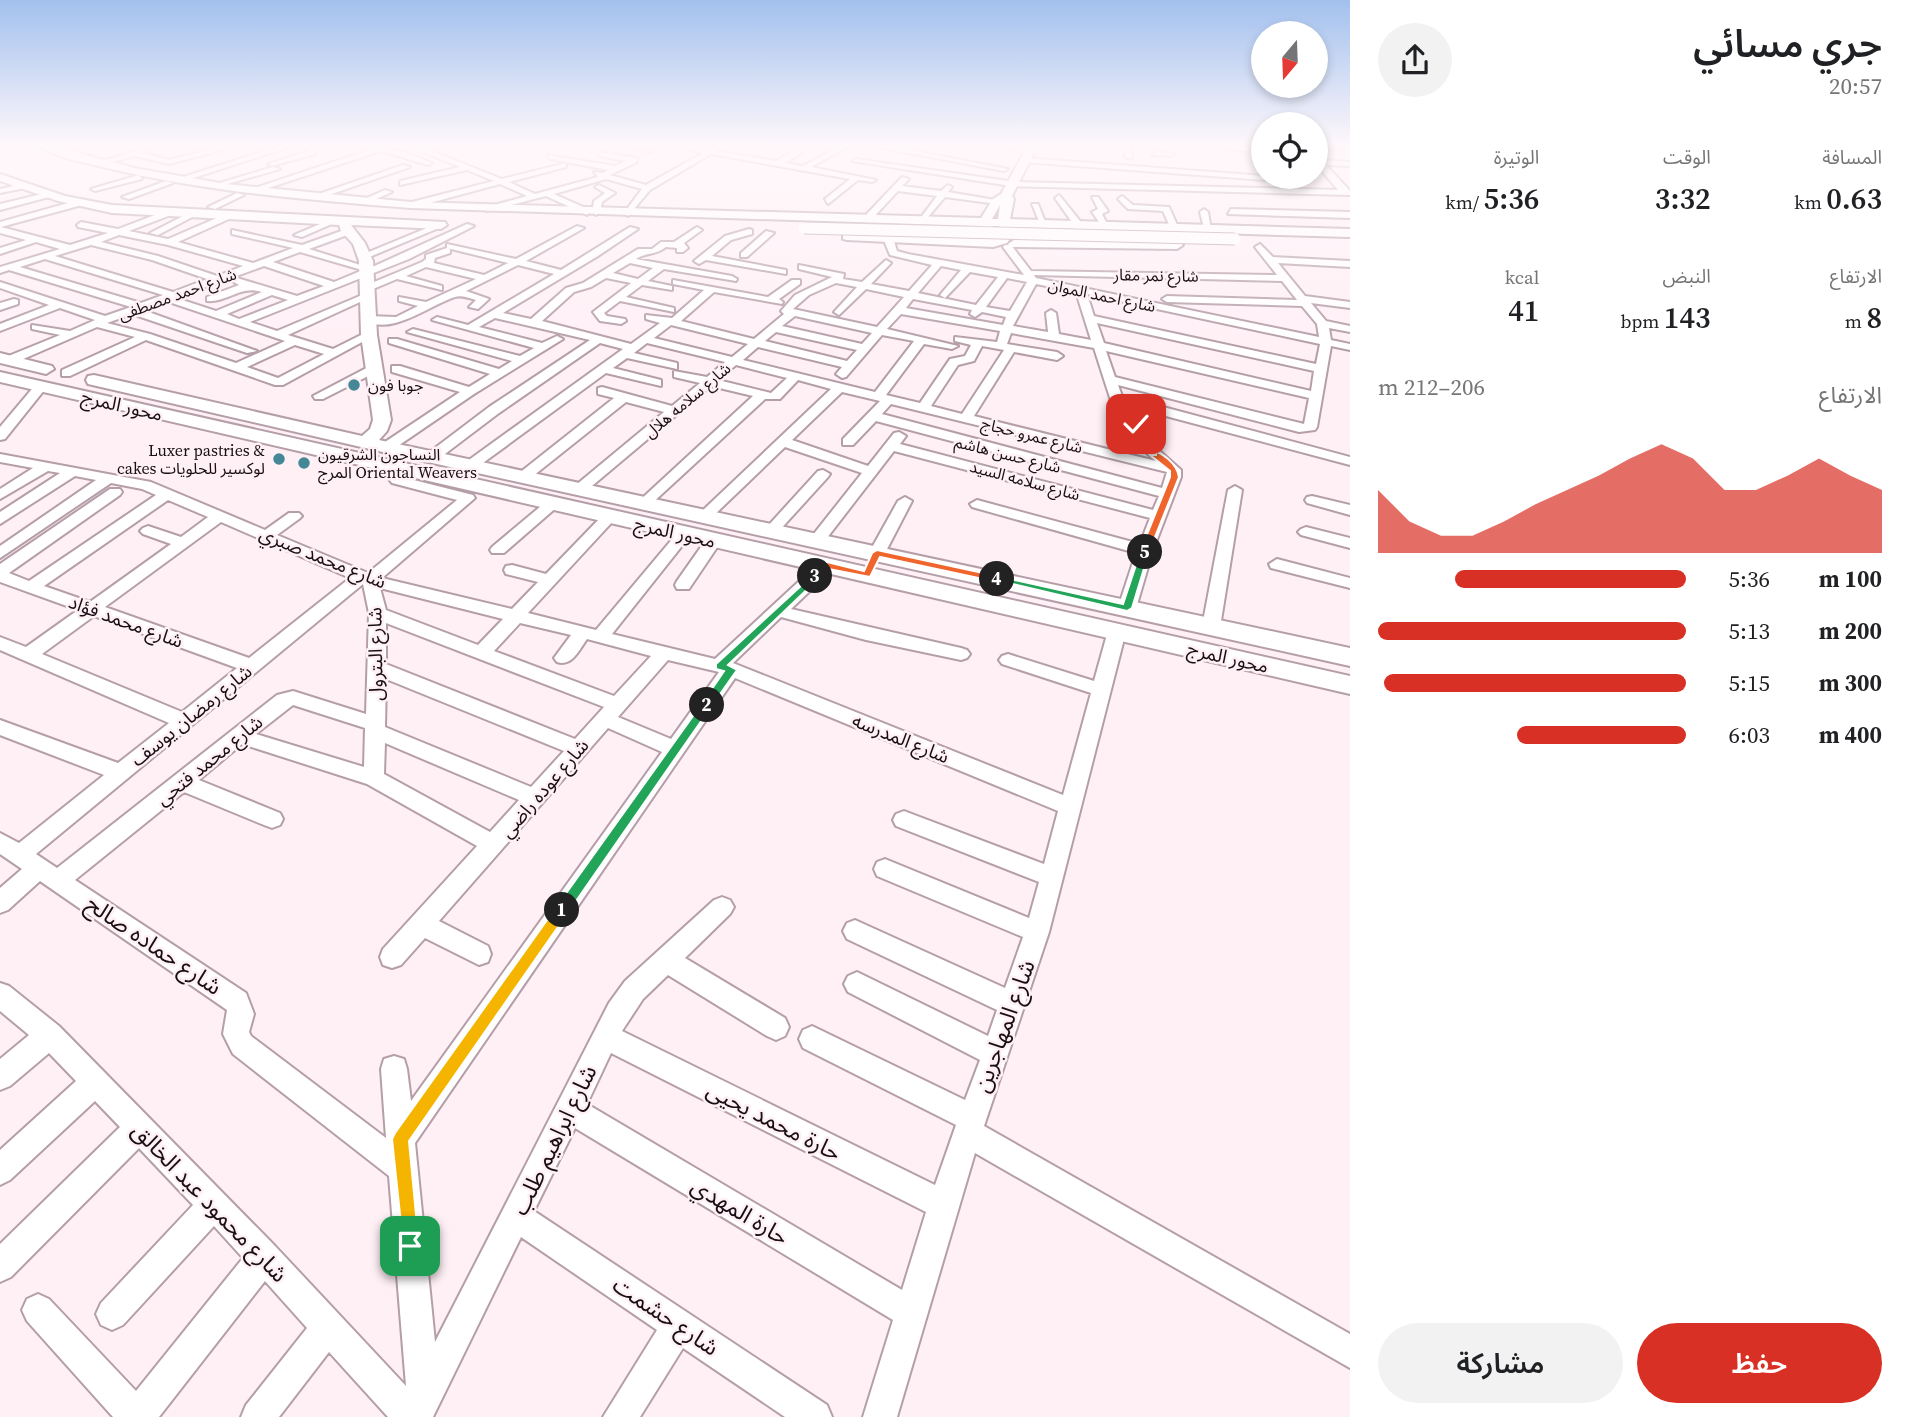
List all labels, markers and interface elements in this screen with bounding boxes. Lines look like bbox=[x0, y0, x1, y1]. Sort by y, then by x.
text: جري مسائي bbox=[1693, 18, 1882, 70]
north arrow bbox=[1251, 21, 1328, 98]
map controls bbox=[1251, 21, 1328, 189]
button: share bbox=[1378, 23, 1452, 97]
text: 20:57 bbox=[1829, 70, 1882, 102]
button: locate bbox=[1251, 112, 1328, 189]
text: الوتيرة bbox=[1494, 144, 1539, 170]
text: الوقت bbox=[1663, 144, 1711, 170]
text: المسافة bbox=[1822, 144, 1882, 170]
text: 5:36 bbox=[1484, 178, 1539, 219]
text: 3:32 bbox=[1655, 178, 1711, 219]
text: 0.63 bbox=[1826, 178, 1882, 219]
text: /km bbox=[1445, 189, 1484, 215]
text: km bbox=[1794, 189, 1826, 215]
street label: شارع احمد مصطفى bbox=[115, 262, 240, 327]
street label: شارع نمر مقار bbox=[1112, 263, 1199, 289]
text: النبض bbox=[1662, 263, 1711, 289]
text: الارتفاع bbox=[1830, 263, 1882, 289]
text: kcal bbox=[1505, 264, 1539, 290]
street label: شارع احمد الموان bbox=[1046, 273, 1158, 319]
text: 41 bbox=[1508, 290, 1539, 331]
text: 143 bbox=[1664, 297, 1711, 338]
text: 8 bbox=[1866, 297, 1882, 338]
text: bpm bbox=[1620, 308, 1664, 334]
text: m bbox=[1845, 308, 1866, 334]
street label: شارع سلامه هلال bbox=[639, 357, 736, 444]
text: 206–212 m bbox=[1378, 371, 1485, 403]
place label: جوبا فون bbox=[368, 374, 423, 396]
marker: جوبا فون bbox=[346, 377, 362, 393]
text: الارتفاع bbox=[1819, 379, 1882, 411]
street label: محور المرج bbox=[79, 383, 165, 428]
pin bbox=[1106, 394, 1166, 454]
icon: check bbox=[1117, 405, 1155, 443]
street label: شارع عمرو حجاج bbox=[978, 412, 1085, 460]
street label: شارع حسن هاشم bbox=[952, 430, 1063, 480]
place label: Luxer pastries & cakes لوكسير للحلويات bbox=[117, 439, 265, 479]
place label: النساجون الشرقيون المرج Oriental Weavers bbox=[318, 443, 477, 485]
marker: Luxer pastries & cakes لوكسير للحلويات bbox=[271, 451, 287, 467]
marker: النساجون الشرقيون المرج Oriental Weavers bbox=[296, 455, 312, 471]
street label: شارع سلامه السيد bbox=[967, 455, 1082, 507]
street label: محور المرج bbox=[632, 510, 718, 555]
street label: شارع محمد صبري bbox=[255, 520, 390, 597]
pin: 5 bbox=[1128, 534, 1162, 570]
text: 5 bbox=[1139, 538, 1150, 564]
pin: 3 bbox=[798, 558, 832, 594]
text: 3 bbox=[809, 562, 820, 588]
pin: 4 bbox=[979, 562, 1014, 596]
text: 5:36 bbox=[1729, 563, 1770, 595]
text: 100 m bbox=[1819, 563, 1882, 595]
text: 4 bbox=[991, 565, 1002, 591]
street label: شارع محمد فؤاد bbox=[65, 588, 187, 655]
street label: شارع البترول bbox=[361, 607, 390, 701]
text: 5:13 bbox=[1729, 615, 1770, 647]
text: 200 m bbox=[1819, 615, 1882, 647]
street label: محور المرج bbox=[1185, 635, 1271, 680]
street label: شارع رمضان يوسف bbox=[125, 658, 258, 773]
text: 5:15 bbox=[1729, 667, 1770, 699]
text: 300 m bbox=[1819, 667, 1882, 699]
pin: 2 bbox=[690, 688, 724, 722]
text: 2 bbox=[701, 691, 712, 717]
street label: شارع المدرسه bbox=[848, 707, 953, 770]
street label: شارع محمد فتحي bbox=[150, 709, 269, 813]
text: 6:03 bbox=[1729, 719, 1770, 751]
text: 400 m bbox=[1819, 719, 1882, 751]
street label: شارع عوده راضي bbox=[494, 733, 596, 845]
street label: شارع حماده صالح bbox=[79, 888, 228, 1003]
pin: 1 bbox=[544, 892, 580, 928]
text: 1 bbox=[556, 896, 567, 922]
street label: شارع المهاجرين bbox=[965, 955, 1044, 1097]
street label: شارع ابراهيم طلب bbox=[504, 1059, 605, 1221]
street label: حارة محمد يحيى bbox=[701, 1073, 847, 1169]
street label: شارع محمود عبد الخالق bbox=[124, 1115, 295, 1290]
street label: حارة المهدي bbox=[685, 1169, 795, 1254]
pin bbox=[380, 1216, 440, 1276]
icon: arrive bbox=[391, 1227, 429, 1265]
street label: شارع حشمت bbox=[606, 1269, 725, 1364]
button: مشاركة bbox=[1378, 1323, 1623, 1403]
button: حفظ bbox=[1637, 1323, 1882, 1403]

